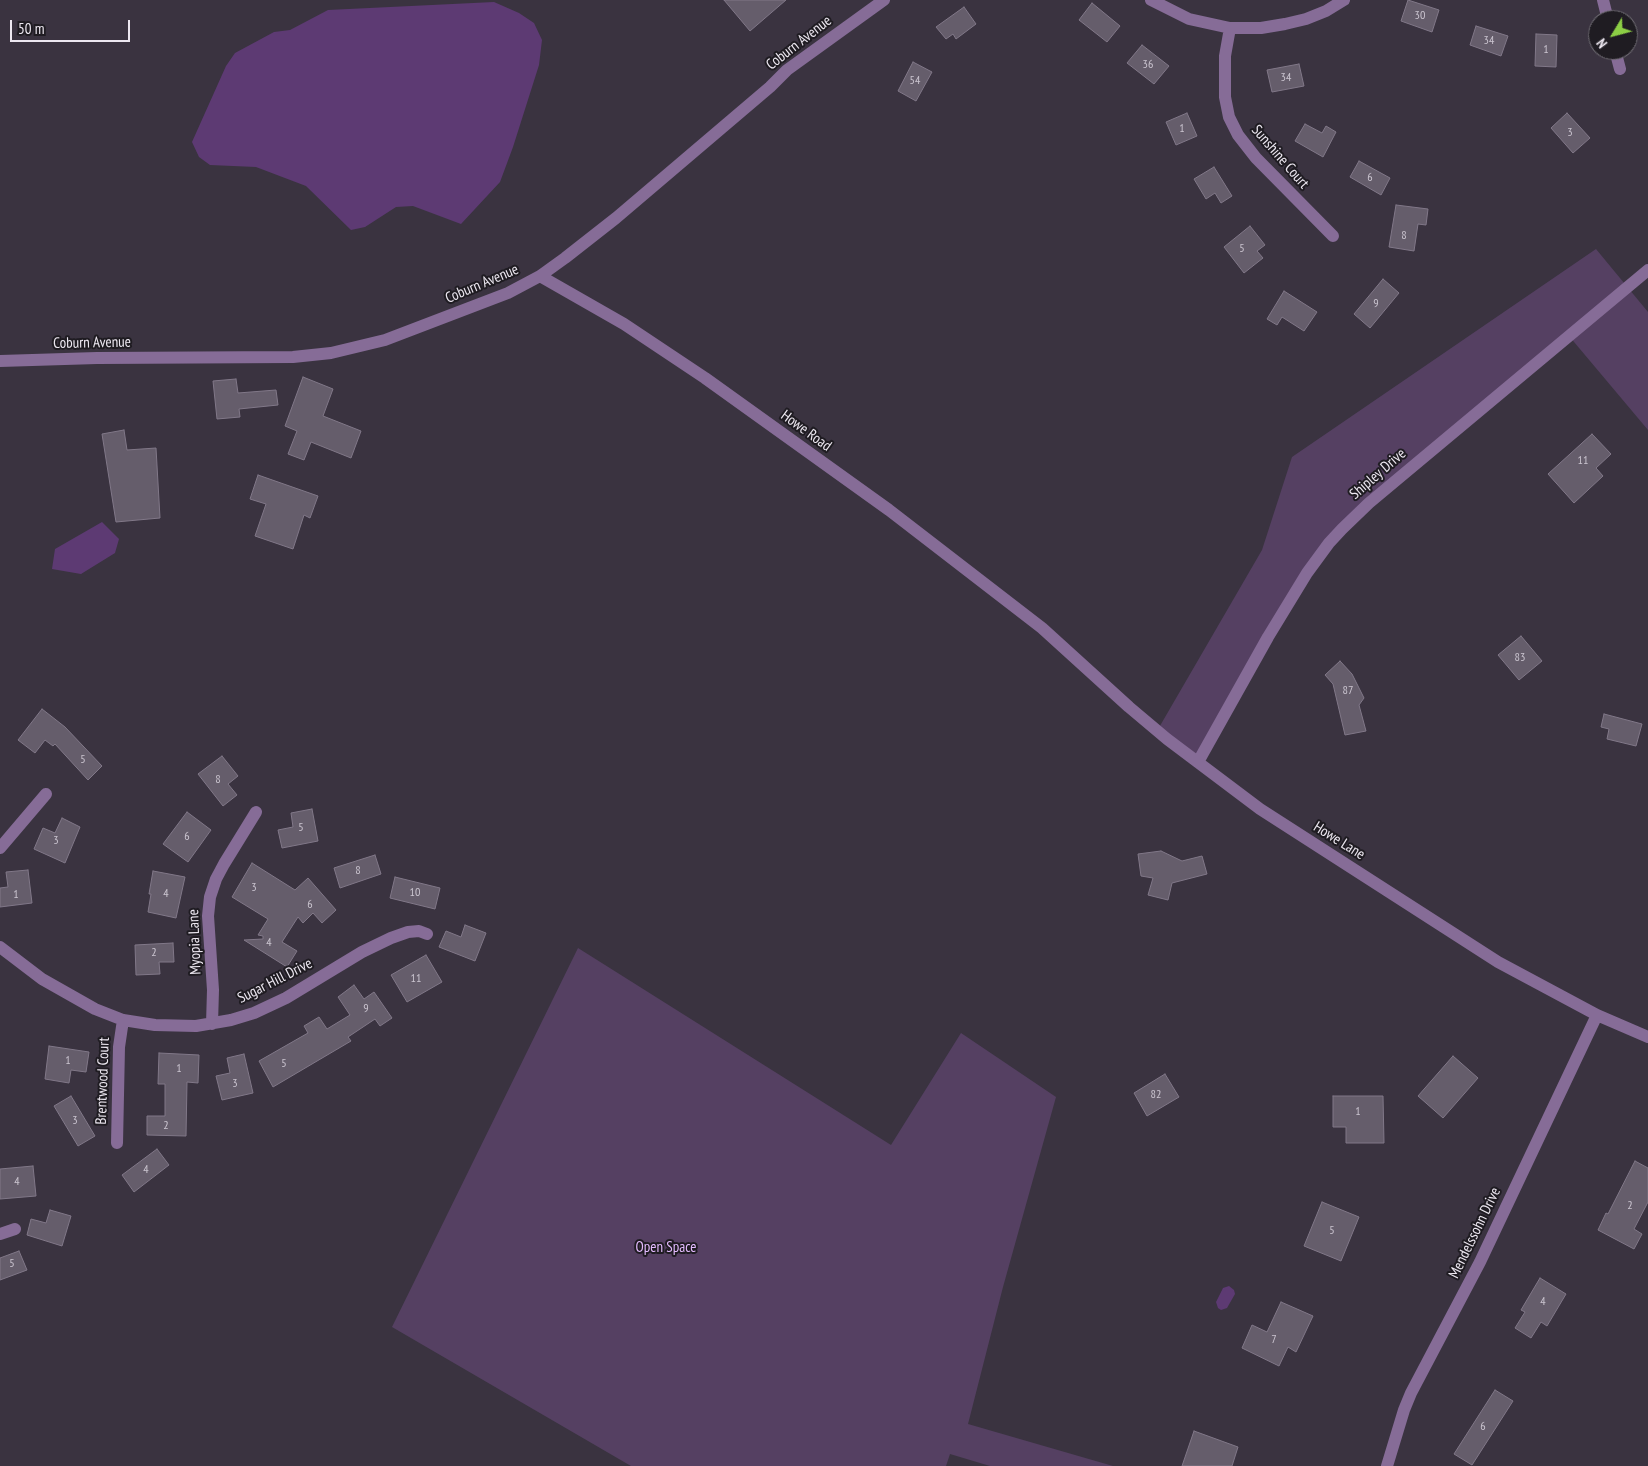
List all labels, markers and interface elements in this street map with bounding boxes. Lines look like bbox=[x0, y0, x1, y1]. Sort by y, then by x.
house number: 30 bbox=[1415, 9, 1425, 23]
scale bar bbox=[12, 10, 132, 42]
north arrow bbox=[1588, 10, 1638, 60]
street label: Coburn Avenue bbox=[763, 12, 835, 74]
text: 50 m bbox=[18, 19, 44, 38]
house number: 34 bbox=[1484, 34, 1494, 48]
text: N bbox=[1592, 35, 1611, 52]
house number: 1 bbox=[1543, 43, 1549, 57]
house number: 36 bbox=[1143, 58, 1153, 72]
house number: 34 bbox=[1281, 71, 1291, 85]
house number: 54 bbox=[910, 74, 920, 88]
street label: Sunshine Court bbox=[1247, 121, 1313, 193]
house number: 1 bbox=[1179, 122, 1185, 136]
house number: 3 bbox=[1567, 126, 1573, 140]
house number: 6 bbox=[1367, 171, 1373, 185]
house number: 8 bbox=[1401, 229, 1407, 243]
house number: 5 bbox=[1239, 242, 1245, 256]
street label: Coburn Avenue bbox=[443, 261, 521, 307]
house number: 9 bbox=[1373, 297, 1379, 311]
street label: Coburn Avenue bbox=[53, 333, 131, 353]
street label: Howe Road bbox=[777, 407, 835, 455]
street label: Shipley Drive bbox=[1346, 445, 1410, 503]
house number: 11 bbox=[1578, 454, 1588, 468]
house number: 83 bbox=[1515, 651, 1525, 665]
house number: 87 bbox=[1343, 684, 1353, 698]
house number: 5 bbox=[80, 753, 86, 767]
house number: 8 bbox=[215, 773, 221, 787]
street label: Howe Lane bbox=[1310, 818, 1368, 864]
house number: 5 bbox=[298, 821, 304, 835]
house number: 6 bbox=[184, 830, 190, 844]
house number: 3 bbox=[53, 834, 59, 848]
house number: 8 bbox=[355, 864, 361, 878]
house number: 3 bbox=[251, 881, 257, 895]
house number: 10 bbox=[410, 886, 420, 900]
house number: 4 bbox=[163, 887, 169, 901]
house number: 1 bbox=[13, 888, 19, 902]
house number: 6 bbox=[307, 898, 313, 912]
street label: Myopia Lane bbox=[185, 909, 205, 975]
house number: 4 bbox=[266, 936, 272, 950]
house number: 2 bbox=[151, 946, 157, 960]
street label: Sugar Hill Drive bbox=[235, 954, 315, 1008]
house number: 11 bbox=[411, 972, 421, 986]
house number: 9 bbox=[363, 1002, 369, 1016]
street label: Brentwood Court bbox=[92, 1037, 114, 1125]
house number: 1 bbox=[65, 1054, 71, 1068]
house number: 5 bbox=[281, 1057, 287, 1071]
house number: 1 bbox=[176, 1062, 182, 1076]
house number: 3 bbox=[232, 1077, 238, 1091]
house number: 82 bbox=[1151, 1088, 1161, 1102]
house number: 1 bbox=[1355, 1105, 1361, 1119]
house number: 3 bbox=[72, 1114, 78, 1128]
house number: 2 bbox=[163, 1119, 169, 1133]
house number: 4 bbox=[143, 1163, 149, 1177]
house number: 4 bbox=[14, 1175, 20, 1189]
street label: Mendelssohn Drive bbox=[1445, 1185, 1505, 1281]
house number: 2 bbox=[1627, 1199, 1633, 1213]
house number: 5 bbox=[1329, 1224, 1335, 1238]
park label: Open Space bbox=[636, 1239, 696, 1257]
house number: 5 bbox=[9, 1257, 15, 1271]
house number: 4 bbox=[1540, 1295, 1546, 1309]
house number: 7 bbox=[1271, 1333, 1277, 1347]
house number: 6 bbox=[1480, 1420, 1486, 1434]

